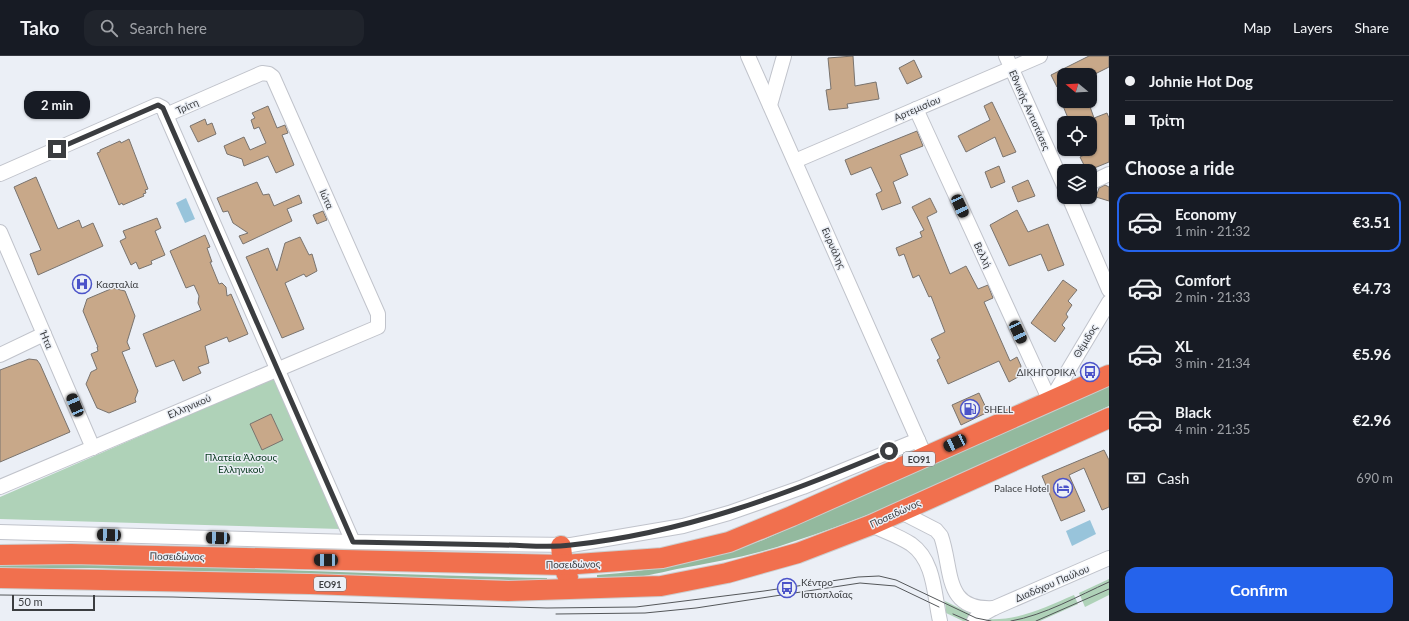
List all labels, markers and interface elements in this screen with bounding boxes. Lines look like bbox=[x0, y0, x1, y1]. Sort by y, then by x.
search box bbox=[84, 10, 364, 46]
text: Tako bbox=[20, 16, 60, 39]
icon: search bbox=[98, 17, 120, 39]
text: Search here bbox=[130, 19, 207, 37]
text: Map bbox=[1243, 19, 1271, 36]
text: Layers bbox=[1293, 19, 1333, 36]
text: Share bbox=[1355, 19, 1389, 36]
street label: Εθνικής Αντιοτάσες bbox=[1007, 68, 1053, 152]
north arrow bbox=[1057, 68, 1097, 108]
map controls bbox=[1057, 68, 1097, 204]
text: Johnie Hot Dog bbox=[1149, 72, 1253, 90]
callout: 2 min bbox=[24, 91, 90, 119]
street label: Αρτεμισίου bbox=[892, 93, 942, 123]
street label: Τρίτη bbox=[174, 96, 200, 116]
text: 2 min bbox=[41, 97, 73, 113]
text: Τρίτη bbox=[1149, 111, 1185, 129]
button: locate bbox=[1057, 116, 1097, 156]
route end bbox=[48, 140, 66, 158]
text: Choose a ride bbox=[1125, 157, 1234, 179]
button: layers bbox=[1057, 164, 1097, 204]
street label: Ιώτα bbox=[317, 187, 337, 211]
car bbox=[949, 193, 971, 219]
icon: car bbox=[1127, 204, 1163, 240]
text: Economy bbox=[1175, 205, 1236, 223]
text: €3.51 bbox=[1353, 213, 1391, 231]
text: 1 min · 21:32 bbox=[1175, 223, 1250, 239]
street label: Ευρυάλης bbox=[820, 225, 849, 271]
street label: Βελλή bbox=[972, 240, 994, 270]
icon: car bbox=[1127, 270, 1163, 306]
text: Comfort bbox=[1175, 271, 1231, 289]
hospital icon: Κασταλία bbox=[71, 273, 93, 295]
place label: Κασταλία bbox=[96, 278, 139, 290]
text: €4.73 bbox=[1353, 279, 1391, 297]
text: 2 min · 21:33 bbox=[1175, 289, 1250, 305]
car bbox=[1007, 319, 1029, 345]
street label: Θέμιδος bbox=[1070, 322, 1100, 360]
street label: Ήτα bbox=[38, 328, 56, 351]
icon: car bbox=[1127, 336, 1163, 372]
text: XL bbox=[1175, 337, 1193, 355]
text: €5.96 bbox=[1353, 345, 1391, 363]
text: 3 min · 21:34 bbox=[1175, 355, 1250, 371]
bus stop icon: ΔΙΚΗΓΟΡΙΚΑ bbox=[1079, 361, 1101, 383]
place label: ΔΙΚΗΓΟΡΙΚΑ bbox=[1017, 366, 1076, 378]
street label: Ελληνικού bbox=[165, 391, 213, 421]
car bbox=[65, 392, 85, 418]
fuel station icon: SHELL bbox=[959, 398, 981, 420]
icon: car bbox=[1127, 402, 1163, 438]
place label: SHELL bbox=[984, 403, 1013, 415]
text: Black bbox=[1175, 403, 1211, 421]
text: €2.96 bbox=[1353, 411, 1391, 429]
text: 4 min · 21:35 bbox=[1175, 421, 1250, 437]
car bbox=[942, 432, 968, 454]
route start bbox=[880, 442, 898, 460]
park label: Πλατεία Άλσους Ελληνικού bbox=[205, 451, 278, 475]
road number: ΕΟ91 bbox=[903, 452, 935, 466]
icon: cash bbox=[1125, 467, 1147, 489]
text: Cash bbox=[1157, 469, 1189, 487]
text: 690 m bbox=[1356, 470, 1393, 486]
hotel icon: Palace Hotel bbox=[1052, 477, 1074, 499]
place label: Palace Hotel bbox=[994, 482, 1049, 494]
street label: Ποσειδώνος bbox=[868, 496, 923, 530]
car bbox=[97, 529, 121, 541]
car bbox=[206, 532, 230, 544]
street label: Ποσειδώνος bbox=[150, 550, 205, 562]
car bbox=[314, 554, 338, 566]
street label: Ποσειδώνος bbox=[546, 558, 601, 570]
street label: Διαδόχου Παύλου bbox=[1013, 562, 1091, 604]
button: Confirm bbox=[1125, 567, 1393, 613]
place label: Κέντρο Ιστιοπλοΐας bbox=[801, 576, 853, 600]
road number: ΕΟ91 bbox=[314, 577, 346, 591]
bus stop icon: Κέντρο Ιστιοπλοΐας bbox=[776, 577, 798, 599]
scale bar bbox=[12, 593, 95, 612]
text: 50 m bbox=[18, 595, 43, 608]

